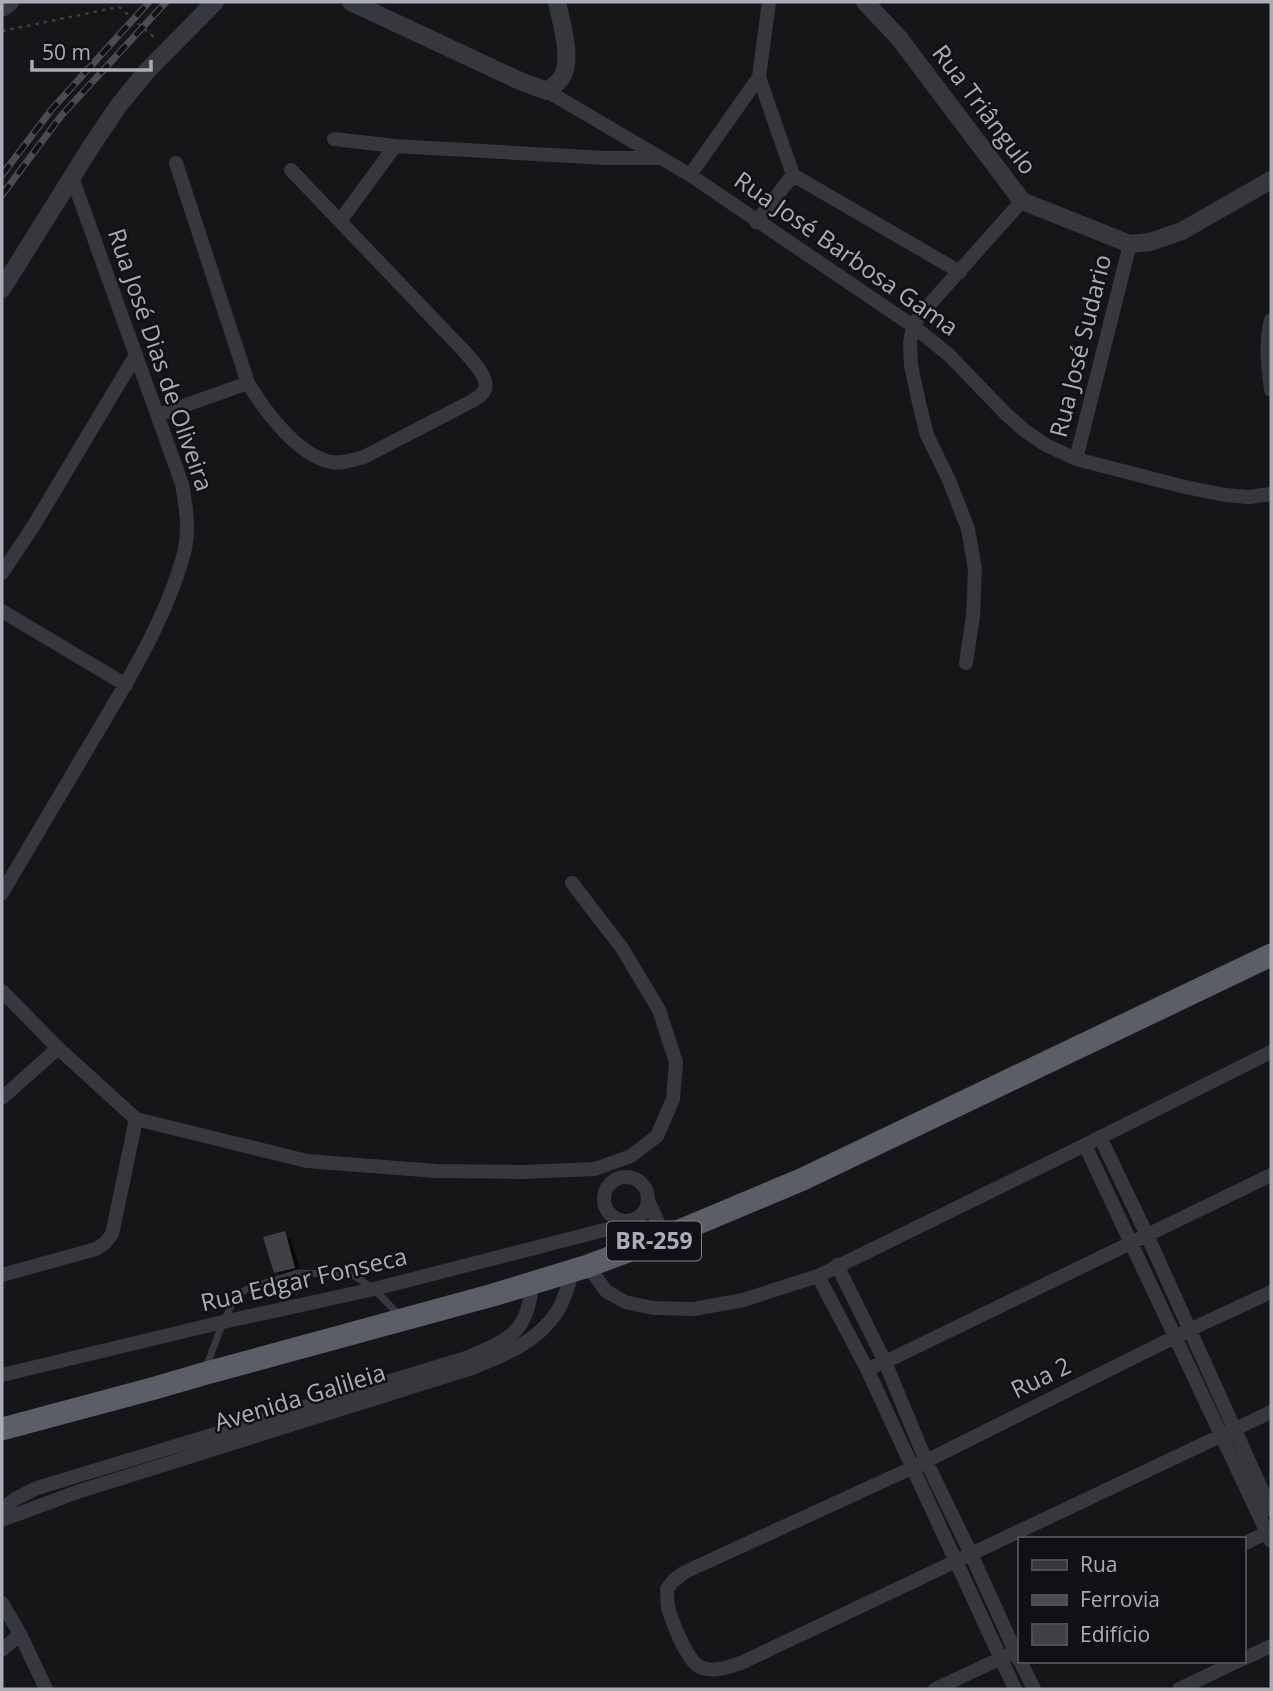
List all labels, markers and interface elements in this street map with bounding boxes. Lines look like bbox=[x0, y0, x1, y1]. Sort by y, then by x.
scale bar bbox=[32, 28, 150, 72]
street label: Rua Triângulo bbox=[926, 37, 1045, 181]
text: 50 m bbox=[42, 38, 91, 66]
street label: Rua José Barbosa Gama bbox=[728, 163, 965, 343]
street label: Rua José Dias de Oliveira bbox=[101, 224, 222, 495]
street label: Rua José Sudario bbox=[1041, 251, 1118, 441]
road number: BR-259 bbox=[607, 1222, 701, 1260]
street label: Rua Edgar Fonseca bbox=[197, 1239, 410, 1318]
street label: Rua 2 bbox=[1005, 1348, 1076, 1405]
street label: Avenida Galileia bbox=[210, 1355, 389, 1438]
legend bbox=[1018, 1537, 1245, 1663]
text: Rua bbox=[1080, 1550, 1118, 1578]
text: Ferrovia bbox=[1080, 1585, 1160, 1613]
text: Edifício bbox=[1080, 1620, 1150, 1648]

